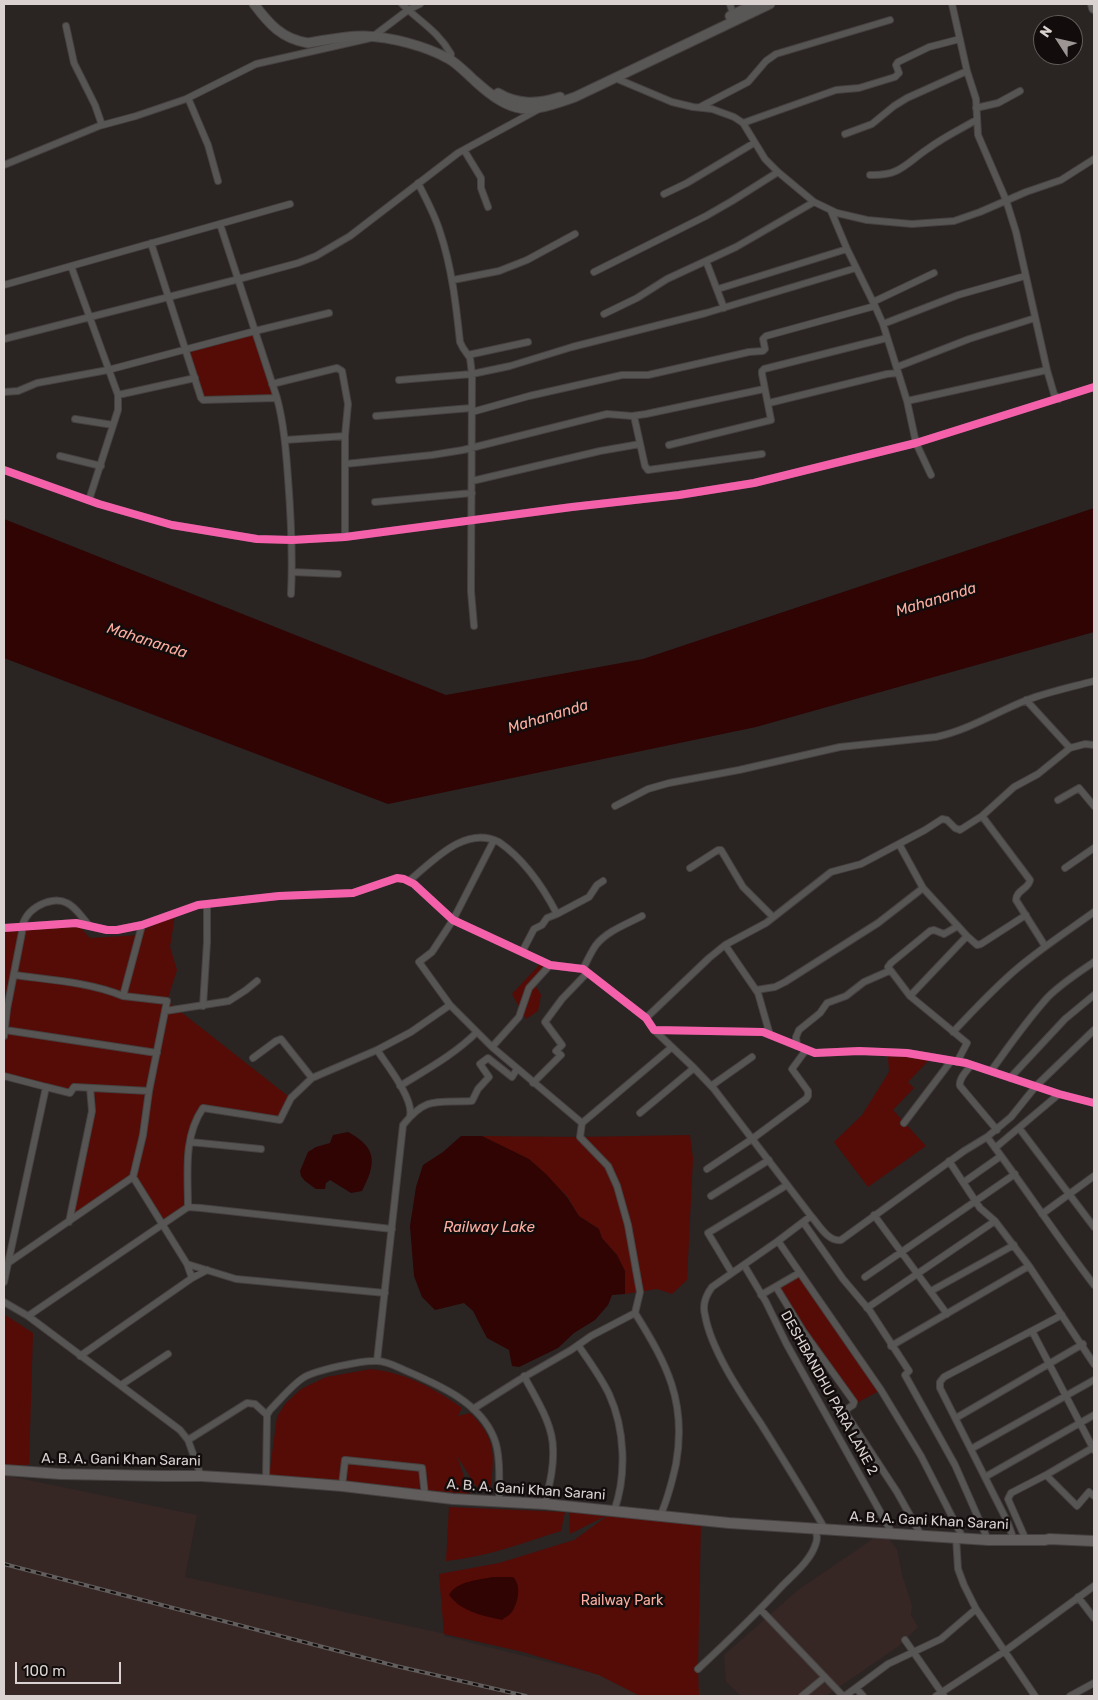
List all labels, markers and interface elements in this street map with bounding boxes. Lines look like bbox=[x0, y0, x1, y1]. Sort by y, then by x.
north arrow bbox=[1033, 15, 1083, 65]
text: N bbox=[1036, 23, 1056, 41]
water label: Mahananda bbox=[894, 579, 978, 621]
water label: Mahananda bbox=[105, 620, 189, 662]
water label: Mahananda bbox=[506, 696, 590, 738]
water label: Railway Lake bbox=[443, 1219, 535, 1237]
street label: DESHBANDHU PARA LANE 2 bbox=[777, 1308, 881, 1478]
street label: A. B. A. Gani Khan Sarani bbox=[41, 1450, 201, 1470]
street label: A. B. A. Gani Khan Sarani bbox=[446, 1476, 606, 1504]
street label: A. B. A. Gani Khan Sarani bbox=[849, 1508, 1009, 1534]
park label: Railway Park bbox=[581, 1593, 663, 1609]
scale bar bbox=[18, 1652, 124, 1684]
text: 100 m bbox=[23, 1662, 65, 1680]

